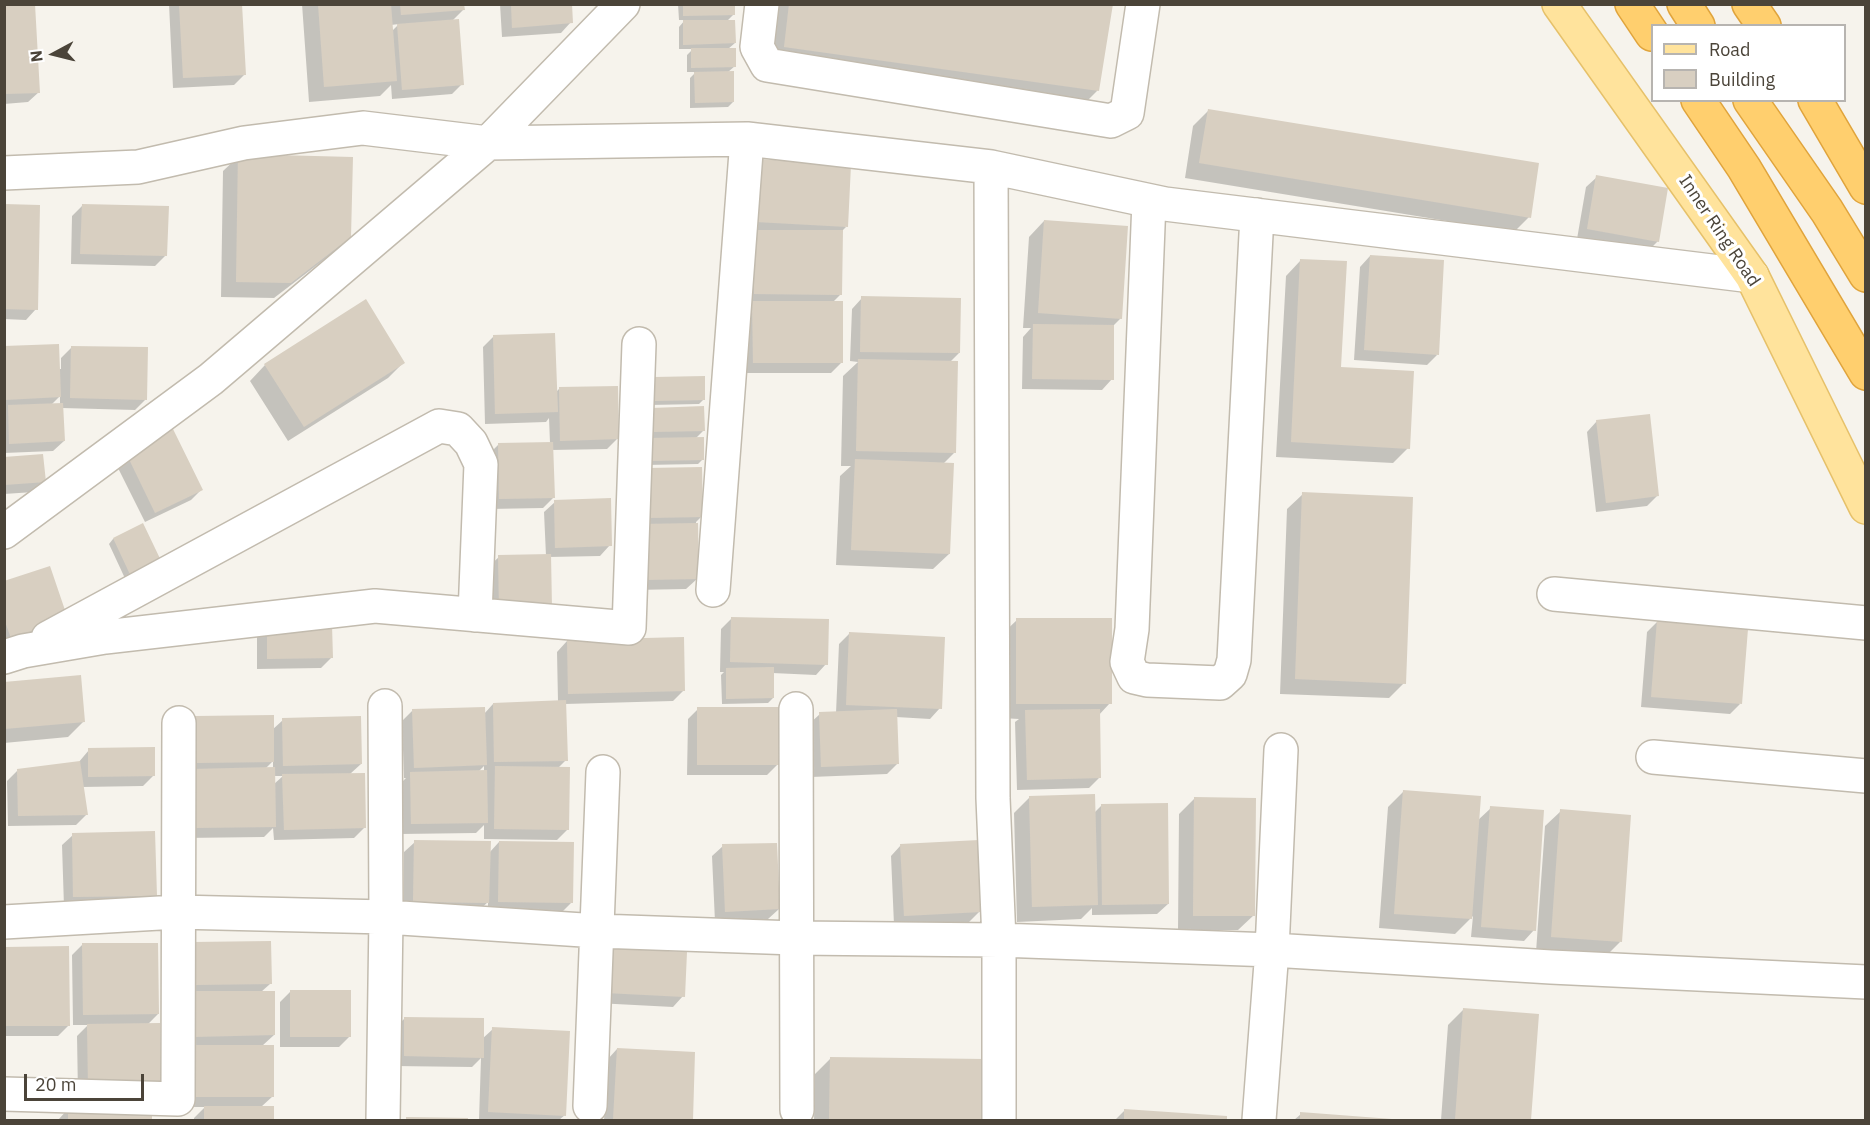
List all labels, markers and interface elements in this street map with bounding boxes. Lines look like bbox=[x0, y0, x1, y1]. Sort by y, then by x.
north arrow bbox=[24, 24, 84, 84]
legend bbox=[1651, 24, 1846, 102]
text: Road bbox=[1709, 38, 1750, 61]
text: N bbox=[26, 49, 47, 63]
text: Building bbox=[1709, 68, 1775, 91]
street label: Inner Ring Road bbox=[1674, 171, 1764, 291]
scale bar bbox=[27, 1062, 147, 1100]
text: 20 m bbox=[35, 1073, 77, 1096]

